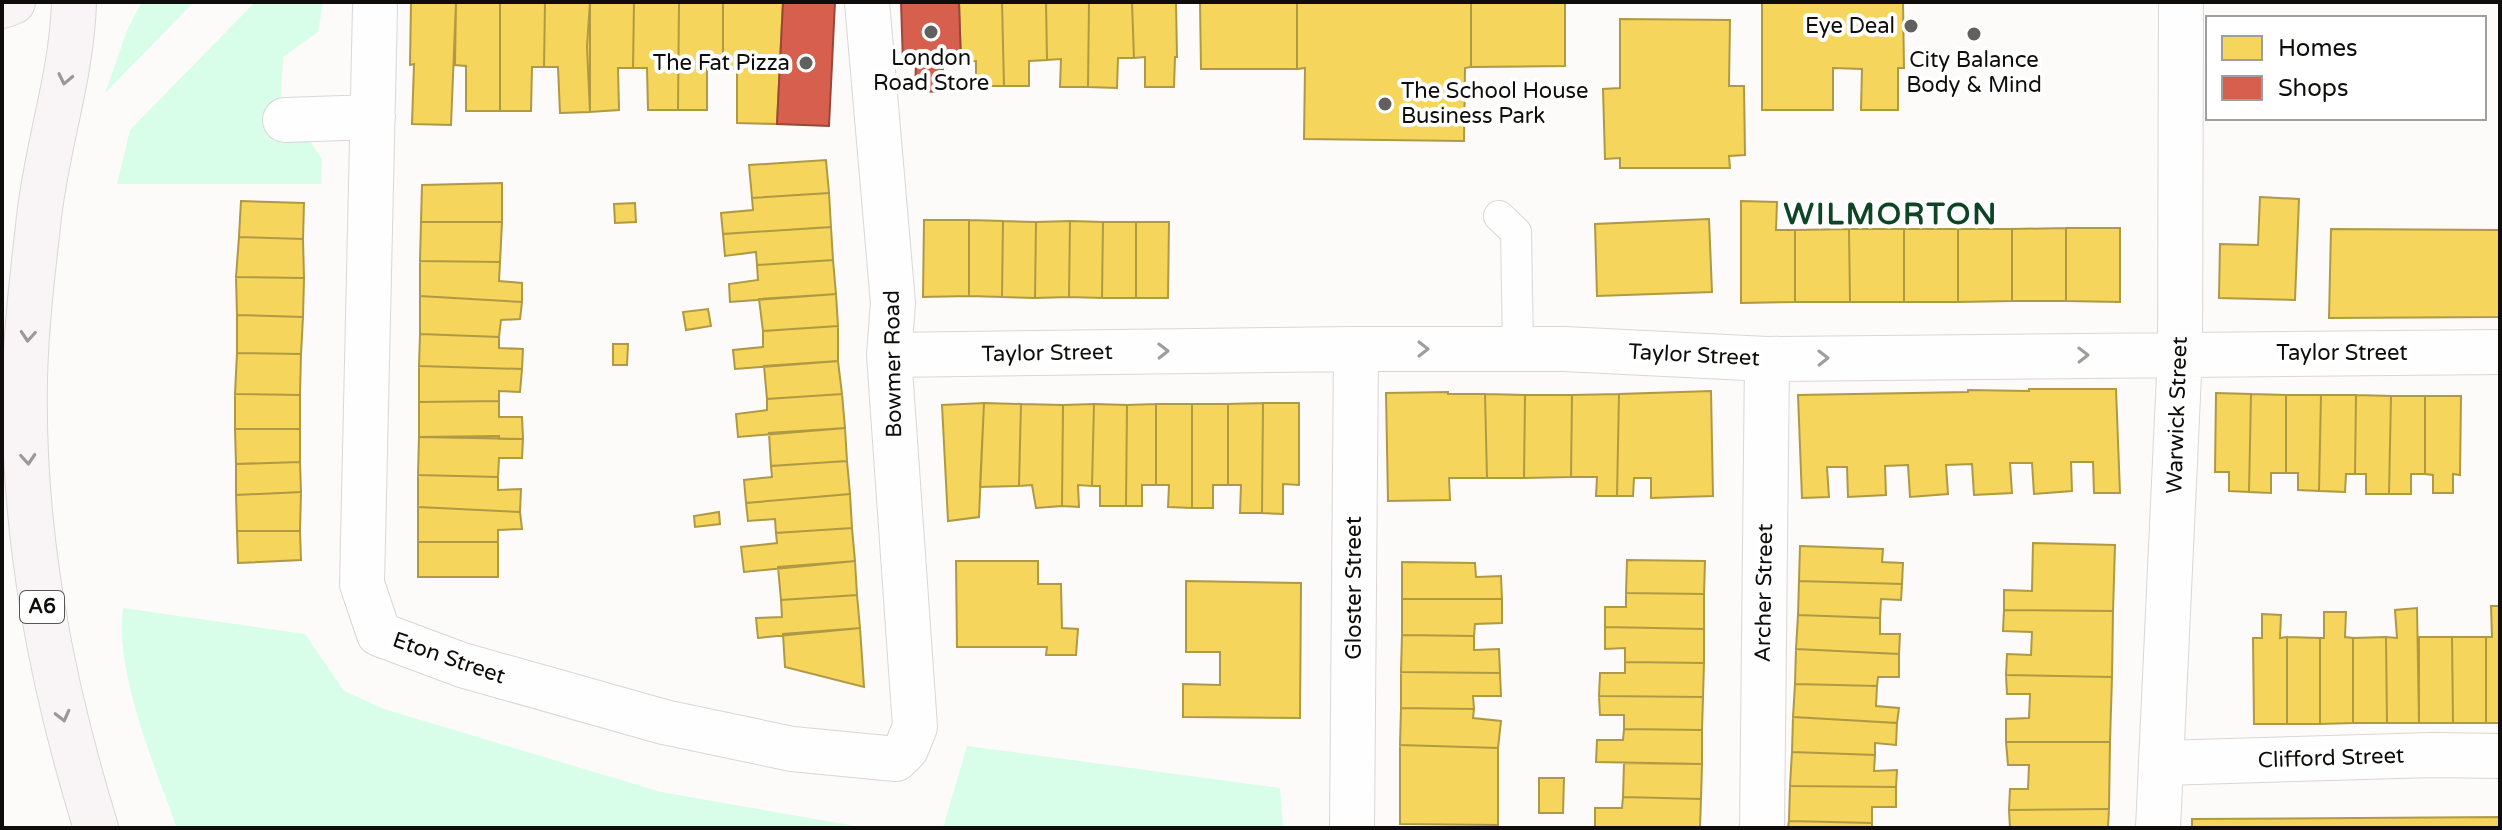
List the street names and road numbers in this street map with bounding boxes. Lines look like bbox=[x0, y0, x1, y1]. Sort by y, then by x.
street label: Bowmer Road bbox=[879, 290, 907, 438]
street label: Warwick Street bbox=[2161, 336, 2193, 494]
street label: Taylor Street bbox=[981, 339, 1113, 367]
street label: Taylor Street bbox=[1628, 339, 1760, 371]
street label: Taylor Street bbox=[2276, 340, 2408, 366]
street label: Gloster Street bbox=[1341, 516, 1367, 660]
street label: Archer Street bbox=[1750, 523, 1778, 663]
road number: A6 bbox=[20, 591, 64, 623]
street label: Eton Street bbox=[389, 627, 509, 689]
street label: Clifford Street bbox=[2257, 742, 2405, 774]

